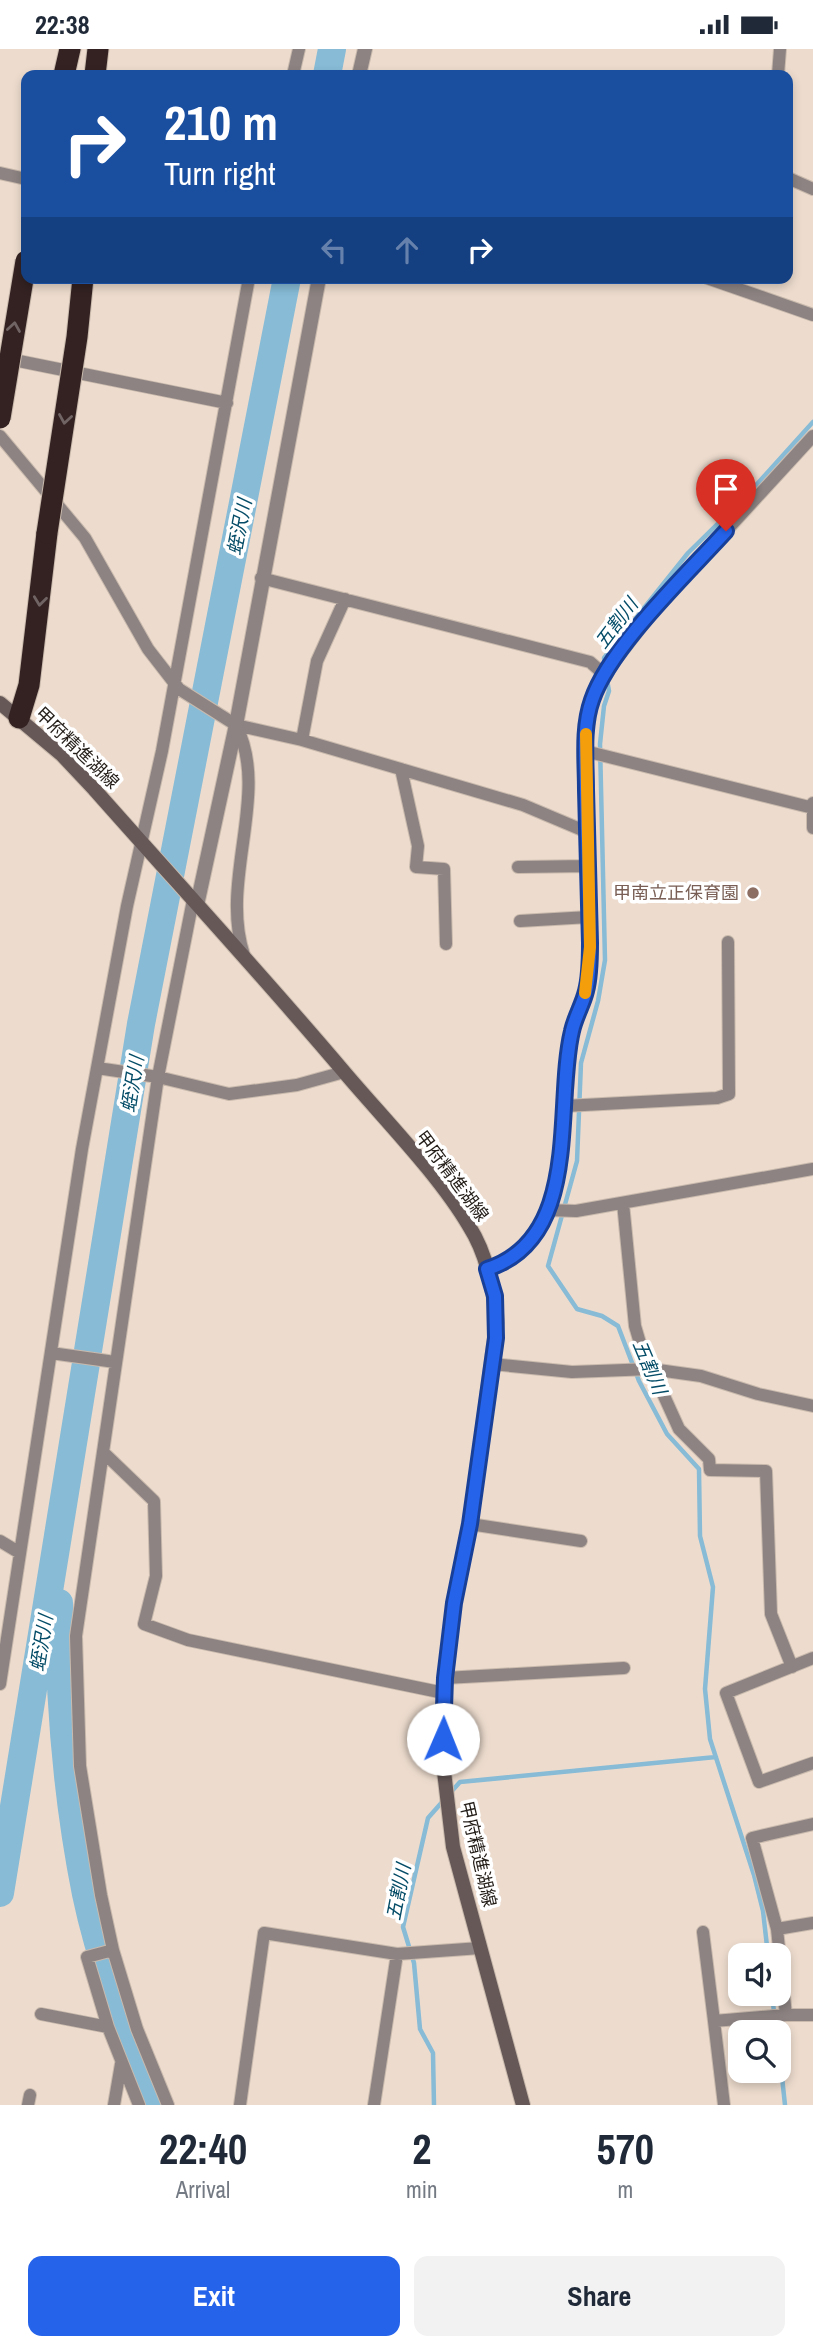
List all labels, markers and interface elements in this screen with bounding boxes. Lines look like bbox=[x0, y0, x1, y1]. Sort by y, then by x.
text: 22:38 bbox=[35, 7, 90, 42]
text: 210 m bbox=[164, 89, 278, 155]
icon: right bbox=[49, 98, 140, 189]
text: Turn right bbox=[164, 152, 276, 195]
icon: left bbox=[315, 231, 353, 269]
icon: ahead bbox=[388, 231, 426, 269]
icon: right bbox=[461, 231, 499, 269]
one-way arrow bbox=[6, 321, 21, 332]
one-way arrow bbox=[58, 413, 73, 425]
pin bbox=[696, 459, 756, 531]
icon: arrive bbox=[707, 470, 745, 508]
water label: 蛭沢川 bbox=[221, 495, 258, 557]
water label: 五割川 bbox=[588, 591, 645, 654]
one-way arrow bbox=[32, 595, 47, 607]
street label: 甲府精進湖線 bbox=[30, 701, 125, 794]
place label: 甲南立正保育園 bbox=[613, 880, 739, 905]
marker: 甲南立正保育園 bbox=[745, 885, 761, 901]
water label: 蛭沢川 bbox=[115, 1052, 150, 1114]
street label: 甲府精進湖線 bbox=[410, 1125, 495, 1226]
water label: 五割川 bbox=[627, 1336, 674, 1400]
water label: 蛭沢川 bbox=[24, 1611, 59, 1673]
position arrow bbox=[406, 1702, 480, 1776]
street label: 甲府精進湖線 bbox=[454, 1798, 503, 1909]
water label: 五割川 bbox=[380, 1860, 417, 1922]
map controls bbox=[728, 1943, 791, 2083]
button: sound bbox=[728, 1943, 791, 2006]
button: search bbox=[728, 2020, 791, 2083]
text: 22:40 bbox=[159, 2121, 247, 2177]
text: 2 bbox=[412, 2121, 431, 2177]
text: 570 bbox=[597, 2121, 654, 2177]
text: Arrival bbox=[176, 2174, 230, 2205]
text: min bbox=[406, 2174, 438, 2205]
text: m bbox=[617, 2174, 633, 2205]
button: Exit bbox=[28, 2256, 400, 2336]
button: Share bbox=[414, 2256, 785, 2336]

